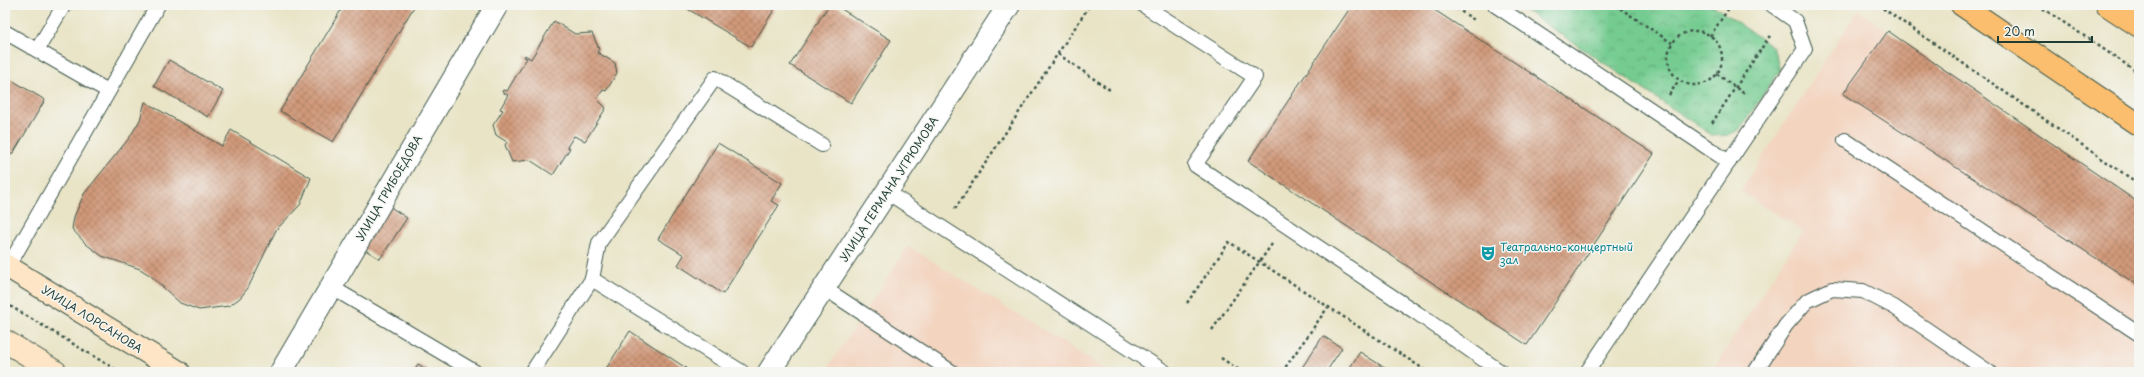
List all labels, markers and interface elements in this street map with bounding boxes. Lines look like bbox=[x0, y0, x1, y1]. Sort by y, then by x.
scale bar bbox=[1998, 18, 2092, 44]
text: 20 m bbox=[2004, 22, 2035, 40]
street label: УЛИЦА ГЕРМАНА УГРЮМОВА bbox=[835, 113, 942, 265]
street label: УЛИЦА ГРИБОЕДОВА bbox=[351, 132, 426, 244]
place label: Театрально-концертный зал bbox=[1499, 238, 1633, 268]
theatre icon: Театрально-концертный зал bbox=[1479, 244, 1497, 262]
street label: УЛИЦА ЛОРСАНОВА bbox=[39, 281, 146, 357]

